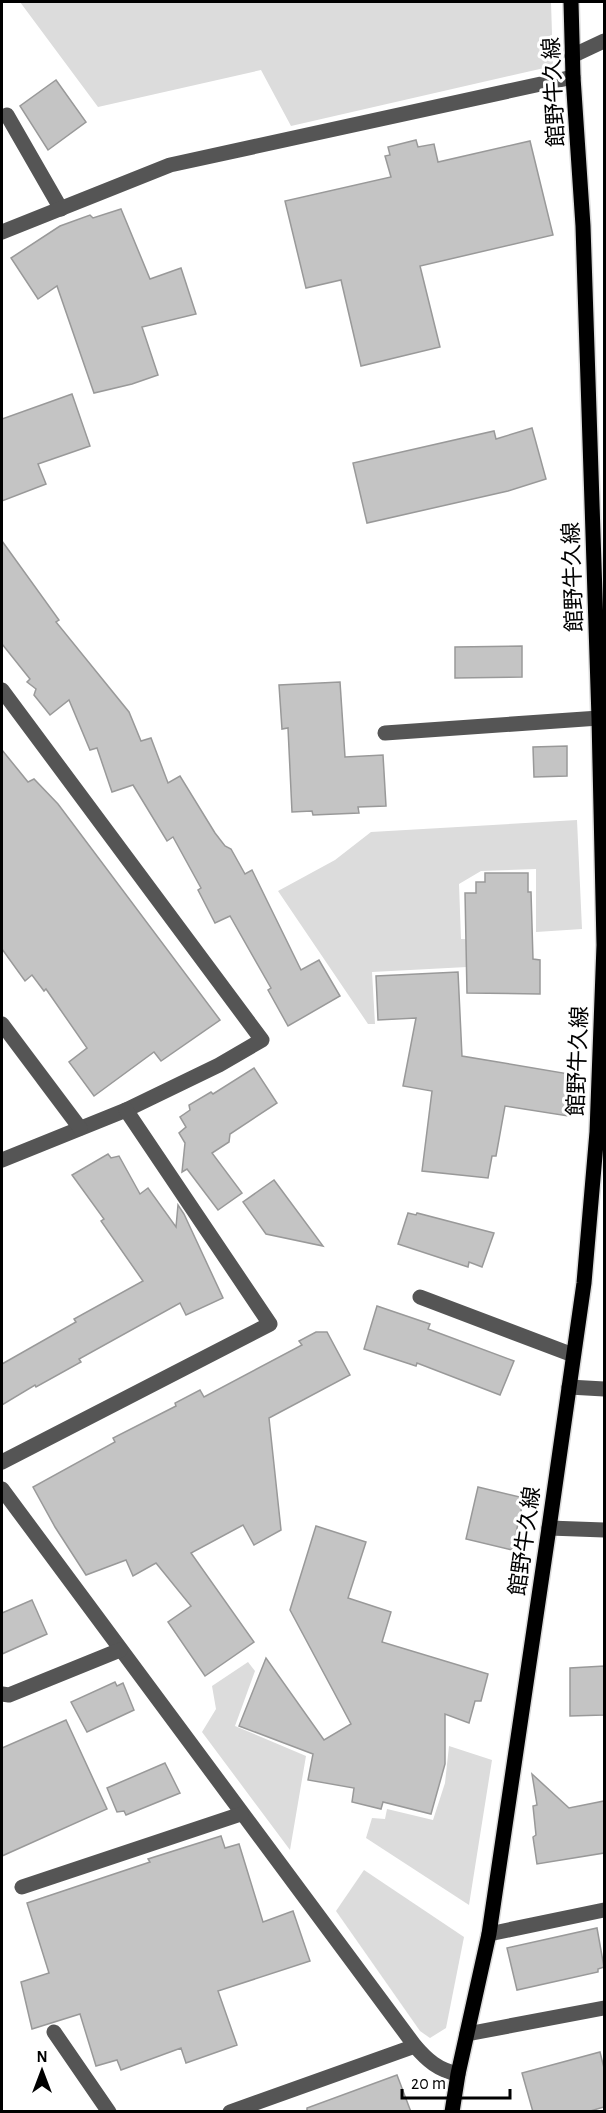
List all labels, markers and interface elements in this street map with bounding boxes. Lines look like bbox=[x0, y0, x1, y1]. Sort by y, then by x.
street label: 館野牛久線 bbox=[539, 36, 568, 148]
street label: 館野牛久線 bbox=[559, 522, 586, 632]
street label: 館野牛久線 bbox=[564, 1006, 591, 1116]
street label: 館野牛久線 bbox=[505, 1485, 544, 1597]
north arrow bbox=[12, 2041, 72, 2101]
text: N bbox=[36, 2049, 48, 2065]
scale bar bbox=[402, 2062, 510, 2100]
text: 20 m bbox=[411, 2075, 446, 2093]

